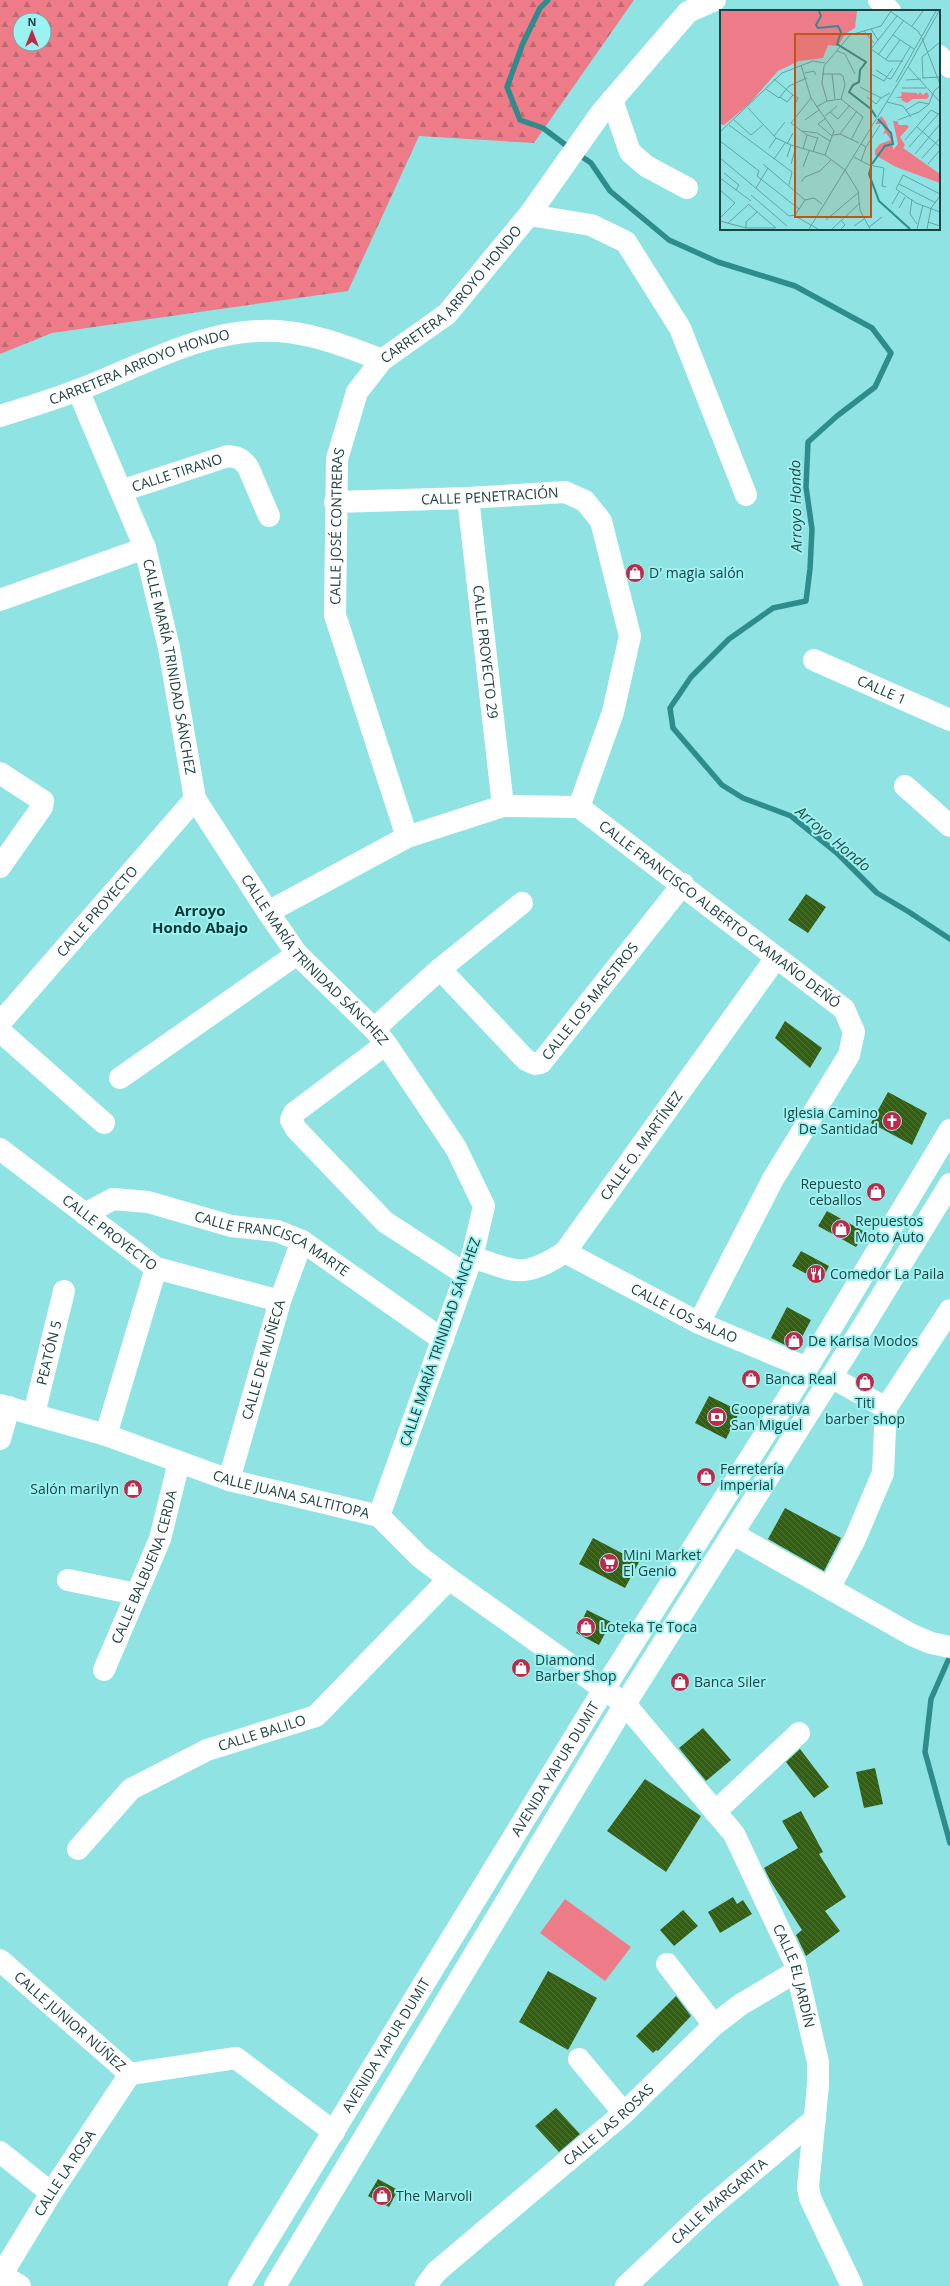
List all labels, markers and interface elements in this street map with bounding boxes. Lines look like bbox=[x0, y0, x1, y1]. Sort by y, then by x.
inset map bbox=[720, 10, 940, 230]
north arrow bbox=[12, 12, 52, 52]
text: N bbox=[28, 14, 36, 29]
street label: CARRETERA ARROYO HONDO bbox=[376, 221, 526, 367]
street label: CARRETERA ARROYO HONDO bbox=[46, 324, 231, 409]
street label: CALLE JOSÉ CONTRERAS bbox=[325, 445, 349, 605]
street label: CALLE TIRANO bbox=[129, 448, 225, 496]
water label: Arroyo Hondo bbox=[784, 460, 806, 553]
street label: CALLE PENETRACIÓN bbox=[421, 482, 559, 508]
street label: CALLE MARÍA TRINIDAD SÁNCHEZ bbox=[139, 557, 201, 776]
shop icon: D' magia salón bbox=[624, 562, 646, 584]
place label: D' magia salón bbox=[649, 563, 744, 582]
street label: CALLE PROYECTO 29 bbox=[469, 584, 503, 720]
street label: CALLE 1 bbox=[854, 670, 909, 709]
water label: Arroyo Hondo bbox=[791, 800, 875, 876]
street label: CALLE FRANCISCO ALBERTO CAAMAÑO DEÑÓ bbox=[595, 816, 845, 1012]
street label: CALLE PROYECTO bbox=[52, 861, 142, 961]
street label: CALLE MARÍA TRINIDAD SÁNCHEZ bbox=[237, 870, 393, 1049]
district label: Arroyo Hondo Abajo bbox=[152, 900, 248, 937]
street label: CALLE LOS MAESTROS bbox=[537, 938, 642, 1064]
street label: CALLE O. MARTÍNEZ bbox=[595, 1087, 686, 1204]
place label: Iglesia Camino De Santidad bbox=[783, 1103, 878, 1138]
church icon: Iglesia Camino De Santidad bbox=[881, 1110, 903, 1132]
place label: Repuesto ceballos bbox=[800, 1174, 862, 1209]
shop icon: Repuesto ceballos bbox=[865, 1181, 887, 1203]
street label: CALLE PROYECTO bbox=[59, 1190, 161, 1275]
street label: CALLE FRANCISCA MARTE bbox=[192, 1206, 353, 1280]
place label: Repuestos Moto Auto bbox=[855, 1211, 924, 1246]
shop icon: Repuestos Moto Auto bbox=[830, 1218, 852, 1240]
street label: CALLE MARÍA TRINIDAD SÁNCHEZ bbox=[395, 1235, 484, 1449]
restaurant icon: Comedor La Paila bbox=[805, 1263, 827, 1285]
place label: Comedor La Paila bbox=[830, 1264, 944, 1283]
street label: CALLE LOS SALAO bbox=[628, 1279, 741, 1347]
street label: CALLE DE MUÑECA bbox=[237, 1297, 289, 1422]
street label: PEATÓN 5 bbox=[31, 1318, 65, 1387]
shop icon: De Karisa Modos bbox=[783, 1330, 805, 1352]
place label: De Karisa Modos bbox=[808, 1331, 918, 1350]
shop icon: Banca Real bbox=[740, 1368, 762, 1390]
place label: Banca Real bbox=[765, 1369, 836, 1388]
shop icon: Titi barber shop bbox=[854, 1371, 876, 1393]
place label: Titi barber shop bbox=[825, 1393, 905, 1428]
place label: Cooperativa San Miguel bbox=[731, 1399, 810, 1434]
bank icon: Cooperativa San Miguel bbox=[706, 1406, 728, 1428]
place label: Ferretería imperial bbox=[720, 1459, 784, 1494]
street label: CALLE JUANA SALTITOPA bbox=[210, 1465, 372, 1522]
shop icon: Ferretería imperial bbox=[695, 1466, 717, 1488]
shop icon: Salón marilyn bbox=[122, 1478, 144, 1500]
place label: Salón marilyn bbox=[30, 1479, 119, 1498]
street label: CALLE BALBUENA CERDA bbox=[106, 1488, 181, 1647]
place label: Mini Market El Genio bbox=[623, 1545, 701, 1580]
supermarket icon: Mini Market El Genio bbox=[598, 1552, 620, 1574]
shop icon: Loteka Te Toca bbox=[575, 1616, 597, 1638]
place label: Loteka Te Toca bbox=[600, 1617, 697, 1636]
place label: Diamond Barber Shop bbox=[535, 1650, 617, 1685]
shop icon: Diamond Barber Shop bbox=[510, 1657, 532, 1679]
shop icon: Banca Siler bbox=[669, 1671, 691, 1693]
place label: Banca Siler bbox=[694, 1672, 766, 1691]
street label: AVENIDA YAPUR DUMIT bbox=[506, 1698, 603, 1840]
street label: CALLE BALILO bbox=[215, 1710, 308, 1755]
street label: CALLE EL JARDÍN bbox=[769, 1921, 820, 2030]
street label: CALLE JUNIOR NÚÑEZ bbox=[10, 1967, 130, 2075]
street label: AVENIDA YAPUR DUMIT bbox=[337, 1974, 434, 2116]
street label: CALLE LAS ROSAS bbox=[559, 2079, 658, 2170]
street label: CALLE LA ROSA bbox=[29, 2126, 100, 2219]
street label: CALLE MARGARITA bbox=[667, 2153, 771, 2248]
shop icon: The Marvoli bbox=[371, 2185, 393, 2207]
place label: The Marvoli bbox=[396, 2186, 472, 2205]

